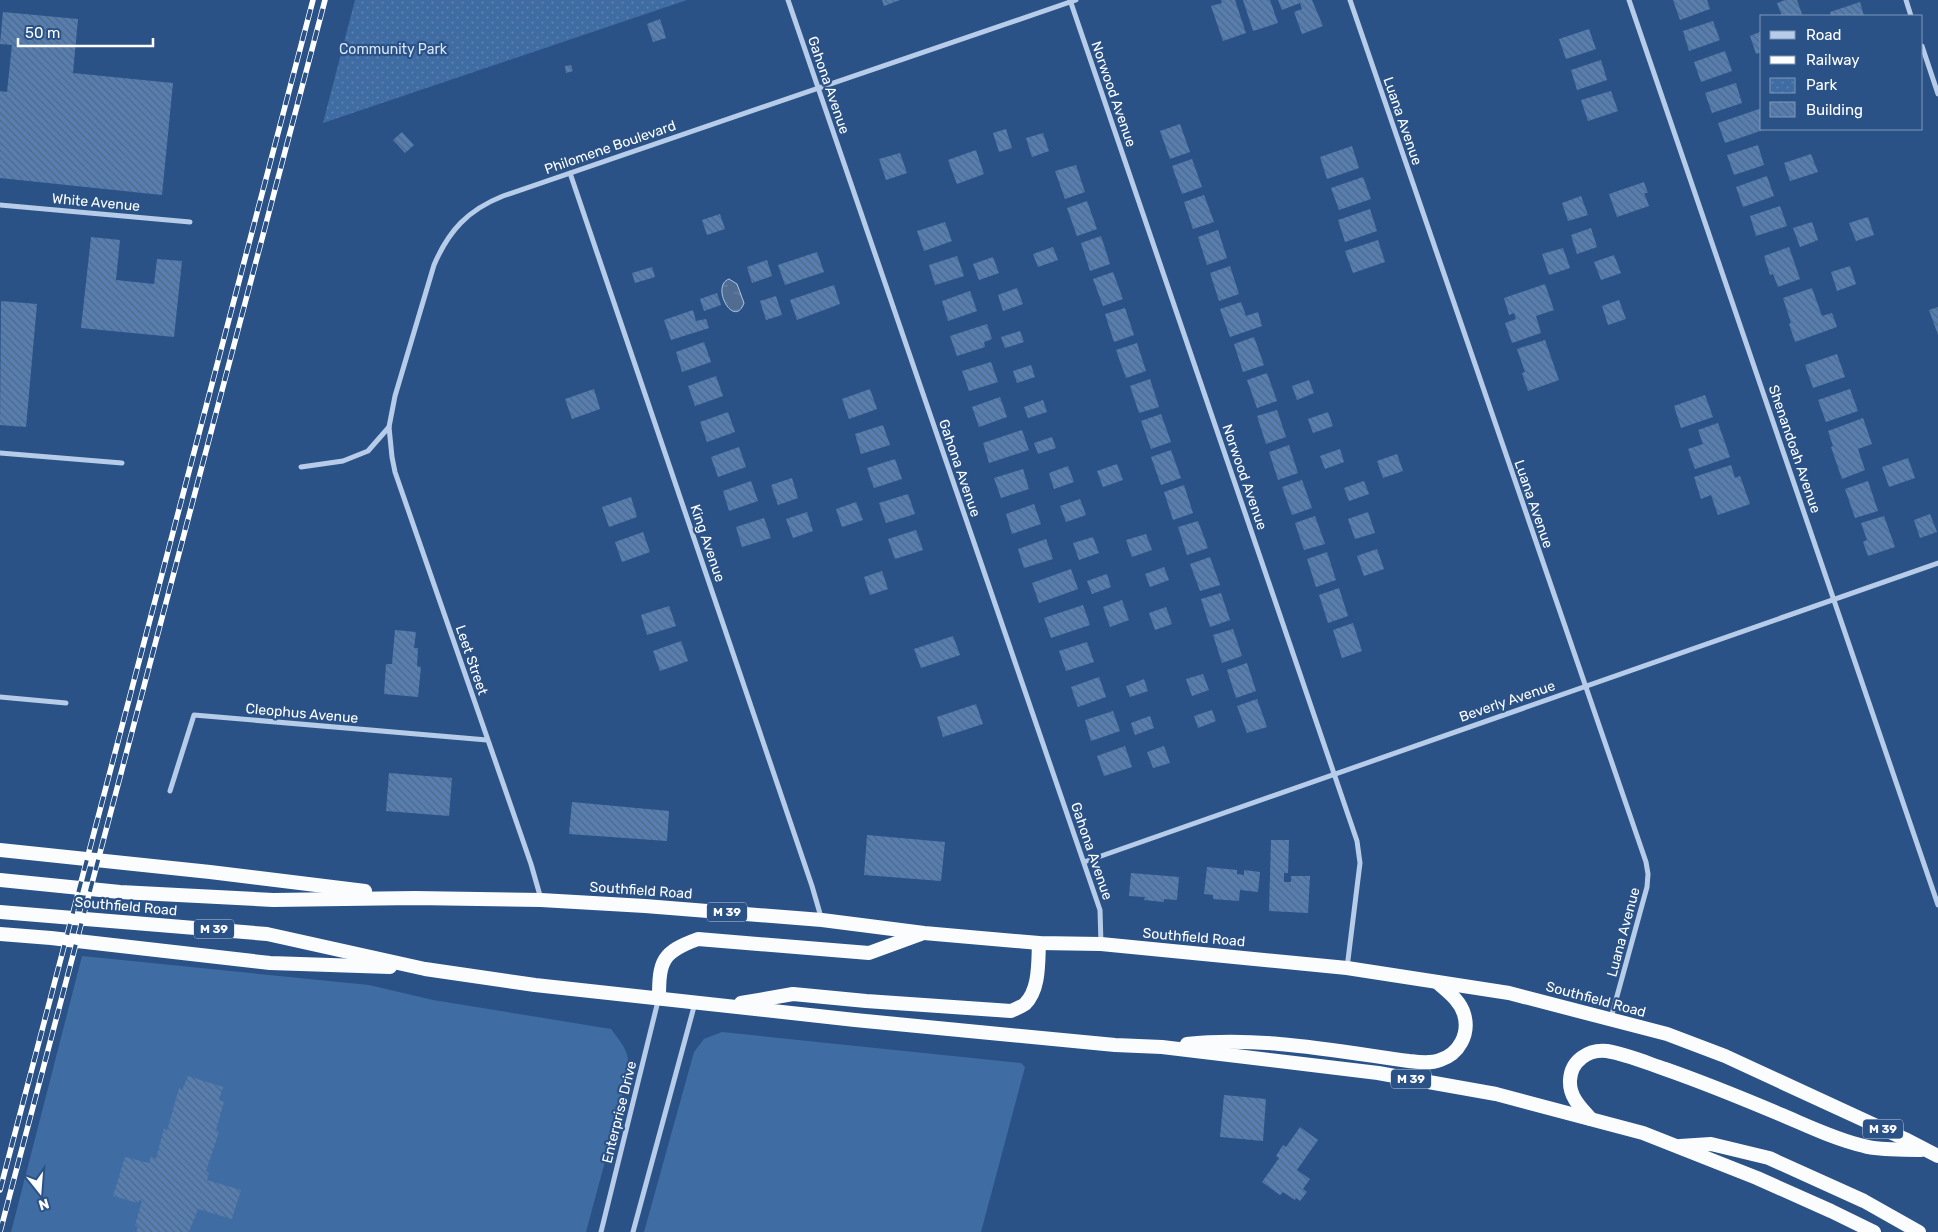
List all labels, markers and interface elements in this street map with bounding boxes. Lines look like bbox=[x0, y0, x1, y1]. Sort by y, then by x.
scale bar bbox=[18, 15, 152, 47]
legend bbox=[1760, 15, 1923, 130]
text: 50 m bbox=[25, 24, 60, 42]
text: Road bbox=[1806, 26, 1842, 44]
street label: Gahona Avenue bbox=[804, 34, 853, 136]
street label: Norwood Avenue bbox=[1087, 39, 1140, 149]
park label: Community Park bbox=[339, 41, 448, 58]
text: Railway bbox=[1806, 51, 1860, 69]
street label: Luana Avenue bbox=[1379, 75, 1426, 168]
text: Park bbox=[1806, 76, 1837, 94]
text: Building bbox=[1806, 101, 1863, 119]
street label: Philomene Boulevard bbox=[542, 117, 678, 178]
street label: White Avenue bbox=[51, 190, 141, 215]
street label: Shenandoah Avenue bbox=[1765, 383, 1825, 516]
street label: Gahona Avenue bbox=[935, 417, 984, 519]
street label: Norwood Avenue bbox=[1218, 422, 1271, 532]
street label: Luana Avenue bbox=[1510, 458, 1557, 551]
street label: King Avenue bbox=[686, 502, 729, 584]
street label: Leet Street bbox=[452, 623, 492, 698]
street label: Beverly Avenue bbox=[1457, 677, 1558, 726]
street label: Cleophus Avenue bbox=[245, 700, 359, 727]
street label: Gahona Avenue bbox=[1067, 800, 1116, 902]
street label: Southfield Road bbox=[589, 878, 693, 903]
street label: Luana Avenue bbox=[1603, 885, 1644, 979]
street label: Southfield Road bbox=[74, 894, 178, 919]
road number: M 39 bbox=[707, 902, 747, 922]
road number: M 39 bbox=[194, 920, 234, 939]
street label: Southfield Road bbox=[1142, 925, 1246, 950]
street label: Southfield Road bbox=[1544, 978, 1648, 1021]
street label: Enterprise Drive bbox=[599, 1059, 640, 1165]
road number: M 39 bbox=[1391, 1070, 1431, 1088]
road number: M 39 bbox=[1863, 1120, 1903, 1138]
north arrow bbox=[15, 1167, 65, 1217]
text: N bbox=[36, 1194, 51, 1214]

